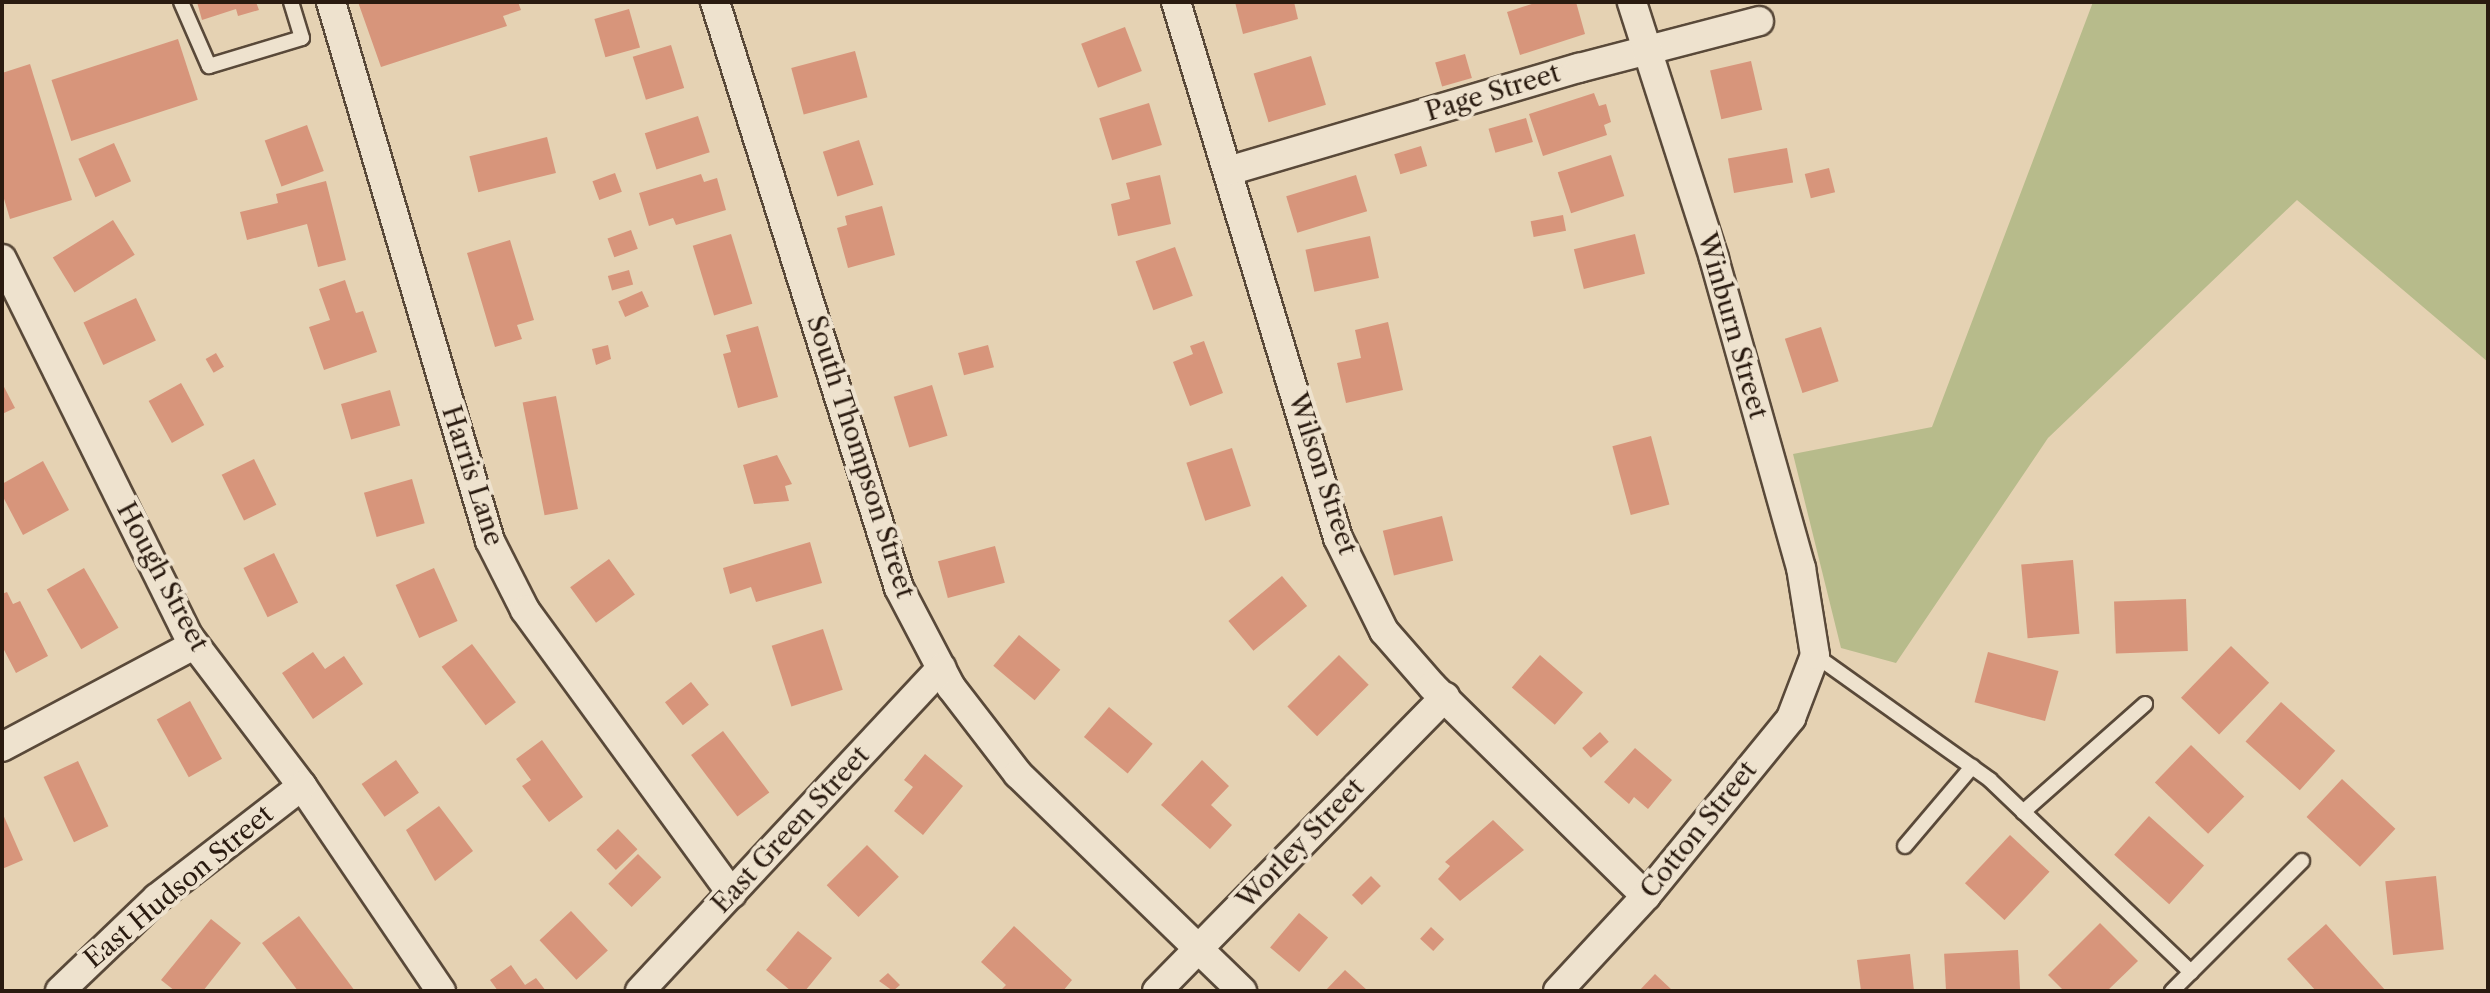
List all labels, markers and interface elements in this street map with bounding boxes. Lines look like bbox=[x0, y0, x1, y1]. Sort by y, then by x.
street label: Page Street bbox=[1422, 58, 1564, 128]
street label: Winburn Street bbox=[1691, 229, 1773, 423]
street label: South Thompson Street bbox=[799, 311, 921, 603]
street label: Wilson Street bbox=[1281, 389, 1363, 559]
street label: Harris Lane bbox=[435, 402, 509, 550]
street label: Hough Street bbox=[110, 497, 214, 657]
street label: East Green Street bbox=[706, 740, 876, 920]
street label: Cotton Street bbox=[1634, 755, 1764, 905]
street label: Worley Street bbox=[1231, 772, 1371, 916]
street label: East Hudson Street bbox=[78, 799, 280, 975]

